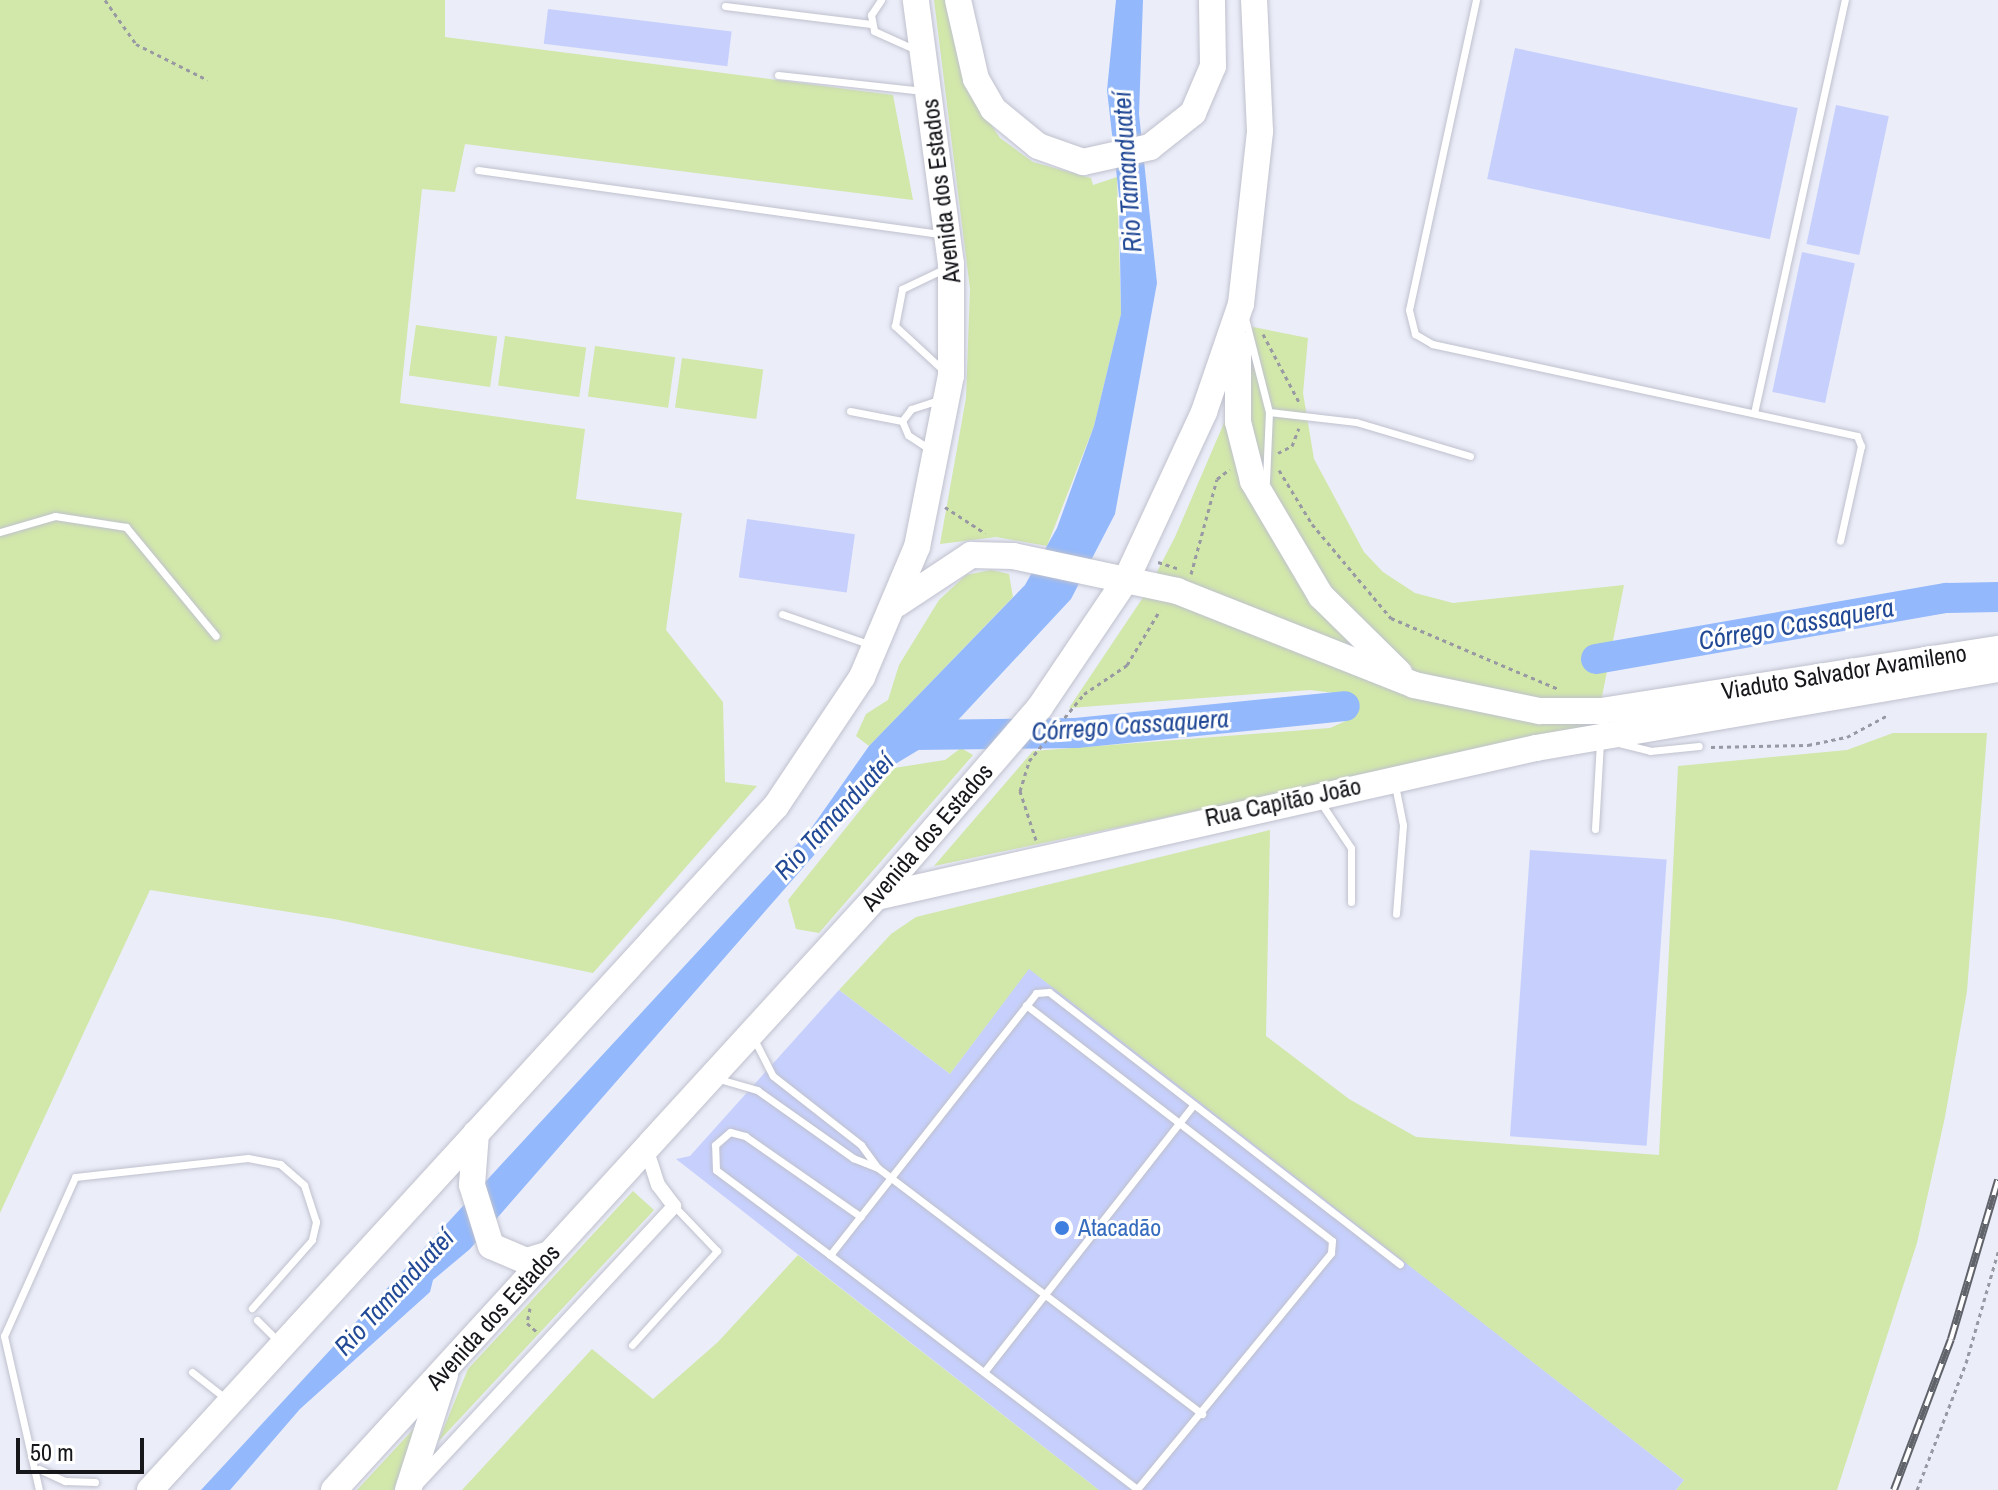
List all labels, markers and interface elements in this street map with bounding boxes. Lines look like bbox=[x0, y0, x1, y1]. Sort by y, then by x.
water label: Rio Tamanduateí bbox=[1106, 90, 1148, 254]
street label: Avenida dos Estados bbox=[915, 97, 967, 285]
water label: Córrego Cassaquera bbox=[1696, 591, 1896, 657]
street label: Viaduto Salvador Avamileno bbox=[1719, 638, 1969, 706]
water label: Córrego Cassaquera bbox=[1030, 703, 1230, 747]
water label: Rio Tamanduateí bbox=[767, 746, 901, 886]
street label: Avenida dos Estados bbox=[855, 757, 999, 917]
street label: Rua Capitão João bbox=[1202, 771, 1364, 833]
place label: Atacadão bbox=[1078, 1214, 1161, 1242]
marker: Atacadão bbox=[1053, 1219, 1071, 1237]
water label: Rio Tamanduateí bbox=[327, 1222, 461, 1362]
street label: Avenida dos Estados bbox=[420, 1238, 566, 1396]
scale bar bbox=[20, 1422, 148, 1472]
text: 50 m bbox=[30, 1436, 74, 1468]

